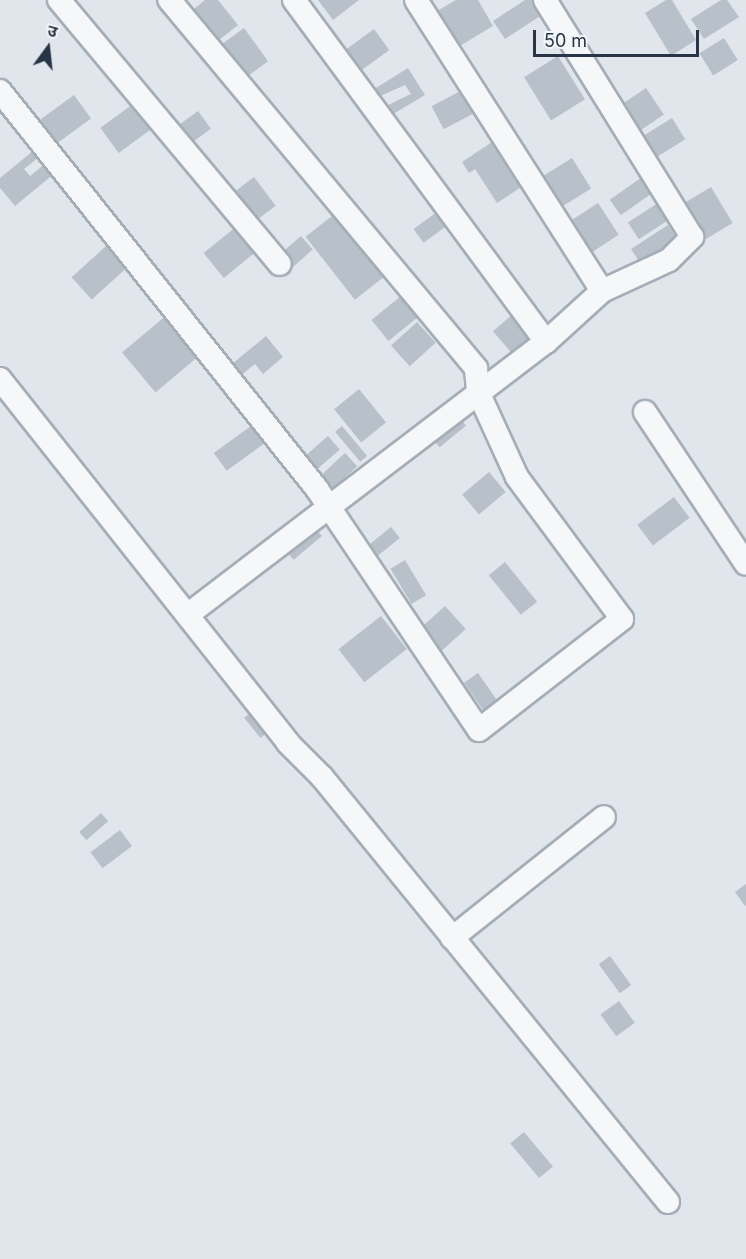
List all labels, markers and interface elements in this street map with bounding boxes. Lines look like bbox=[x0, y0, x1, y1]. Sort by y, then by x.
north arrow bbox=[18, 18, 78, 78]
scale bar bbox=[536, 18, 702, 56]
text: उ bbox=[46, 20, 60, 41]
text: 50 m bbox=[544, 30, 587, 51]

